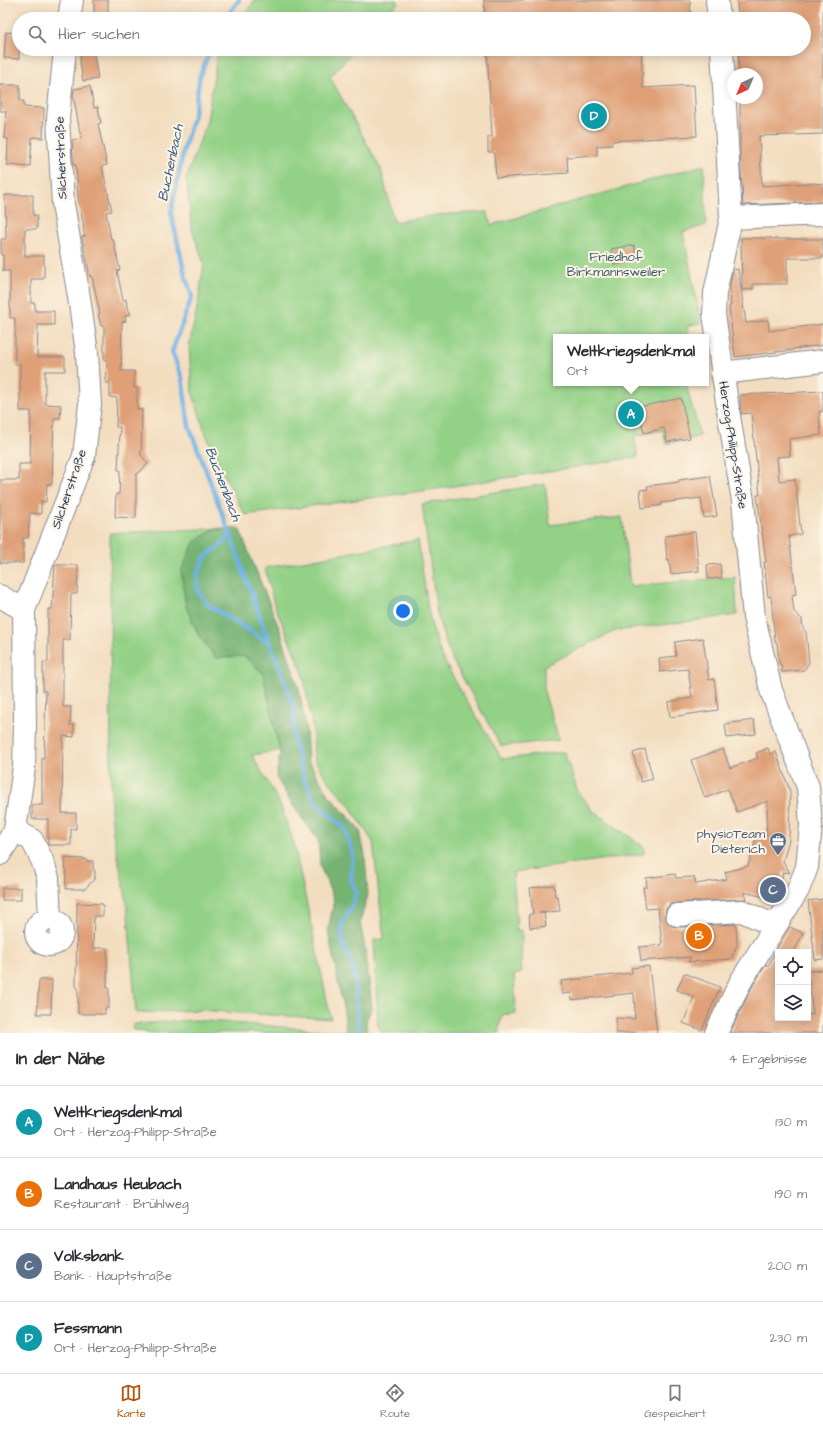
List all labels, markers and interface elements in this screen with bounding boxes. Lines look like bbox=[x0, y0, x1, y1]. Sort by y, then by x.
search box bbox=[12, 12, 811, 56]
icon: search bbox=[26, 23, 48, 45]
text: Hier suchen bbox=[58, 24, 139, 45]
north arrow bbox=[727, 68, 763, 104]
pin: D bbox=[581, 101, 607, 131]
street label: Silcherstraße bbox=[51, 116, 71, 200]
water label: Buchenbach bbox=[153, 122, 189, 203]
park label: Friedhof Birkmannsweiler bbox=[567, 248, 665, 281]
popup bbox=[553, 334, 709, 386]
text: Weltkriegsdenkmal bbox=[567, 341, 695, 362]
text: Ort bbox=[567, 362, 588, 380]
street label: Herzog-Philipp-Straße bbox=[713, 380, 752, 511]
pin: A bbox=[618, 399, 644, 429]
water label: Buchenbach bbox=[200, 444, 247, 525]
street label: Silcherstraße bbox=[47, 447, 91, 531]
your location bbox=[393, 601, 413, 621]
place label: physioTeam Dieterich bbox=[697, 825, 766, 858]
office icon: physioTeam Dieterich bbox=[768, 831, 788, 856]
pin: C bbox=[760, 875, 786, 905]
pin: B bbox=[686, 921, 712, 951]
map controls bbox=[775, 949, 811, 1021]
button: locate bbox=[775, 949, 811, 985]
button: layers bbox=[775, 985, 811, 1021]
text: In der Nähe bbox=[16, 1047, 105, 1071]
text: 4 Ergebnisse bbox=[728, 1050, 807, 1068]
text: Weltkriegsdenkmal bbox=[54, 1102, 182, 1123]
text: A bbox=[25, 1113, 33, 1131]
text: 130 m bbox=[775, 1113, 807, 1131]
text: Ort · Herzog-Philipp-Straße bbox=[54, 1123, 217, 1141]
text: Landhaus Heubach bbox=[54, 1174, 181, 1195]
text: B bbox=[24, 1185, 34, 1203]
text: 190 m bbox=[774, 1185, 807, 1203]
text: Restaurant · Brühlweg bbox=[54, 1195, 189, 1213]
text: Volksbank bbox=[54, 1246, 124, 1267]
text: C bbox=[24, 1257, 34, 1275]
text: 200 m bbox=[768, 1257, 807, 1275]
text: Bank · Hauptstraße bbox=[54, 1267, 172, 1285]
text: Fessmann bbox=[54, 1318, 122, 1339]
text: D bbox=[25, 1329, 33, 1347]
text: 230 m bbox=[769, 1329, 807, 1347]
text: Ort · Herzog-Philipp-Straße bbox=[54, 1339, 217, 1357]
tab: Karte bbox=[117, 1382, 146, 1421]
tab: Route bbox=[380, 1382, 410, 1421]
tab: Gespeichert bbox=[644, 1382, 706, 1421]

